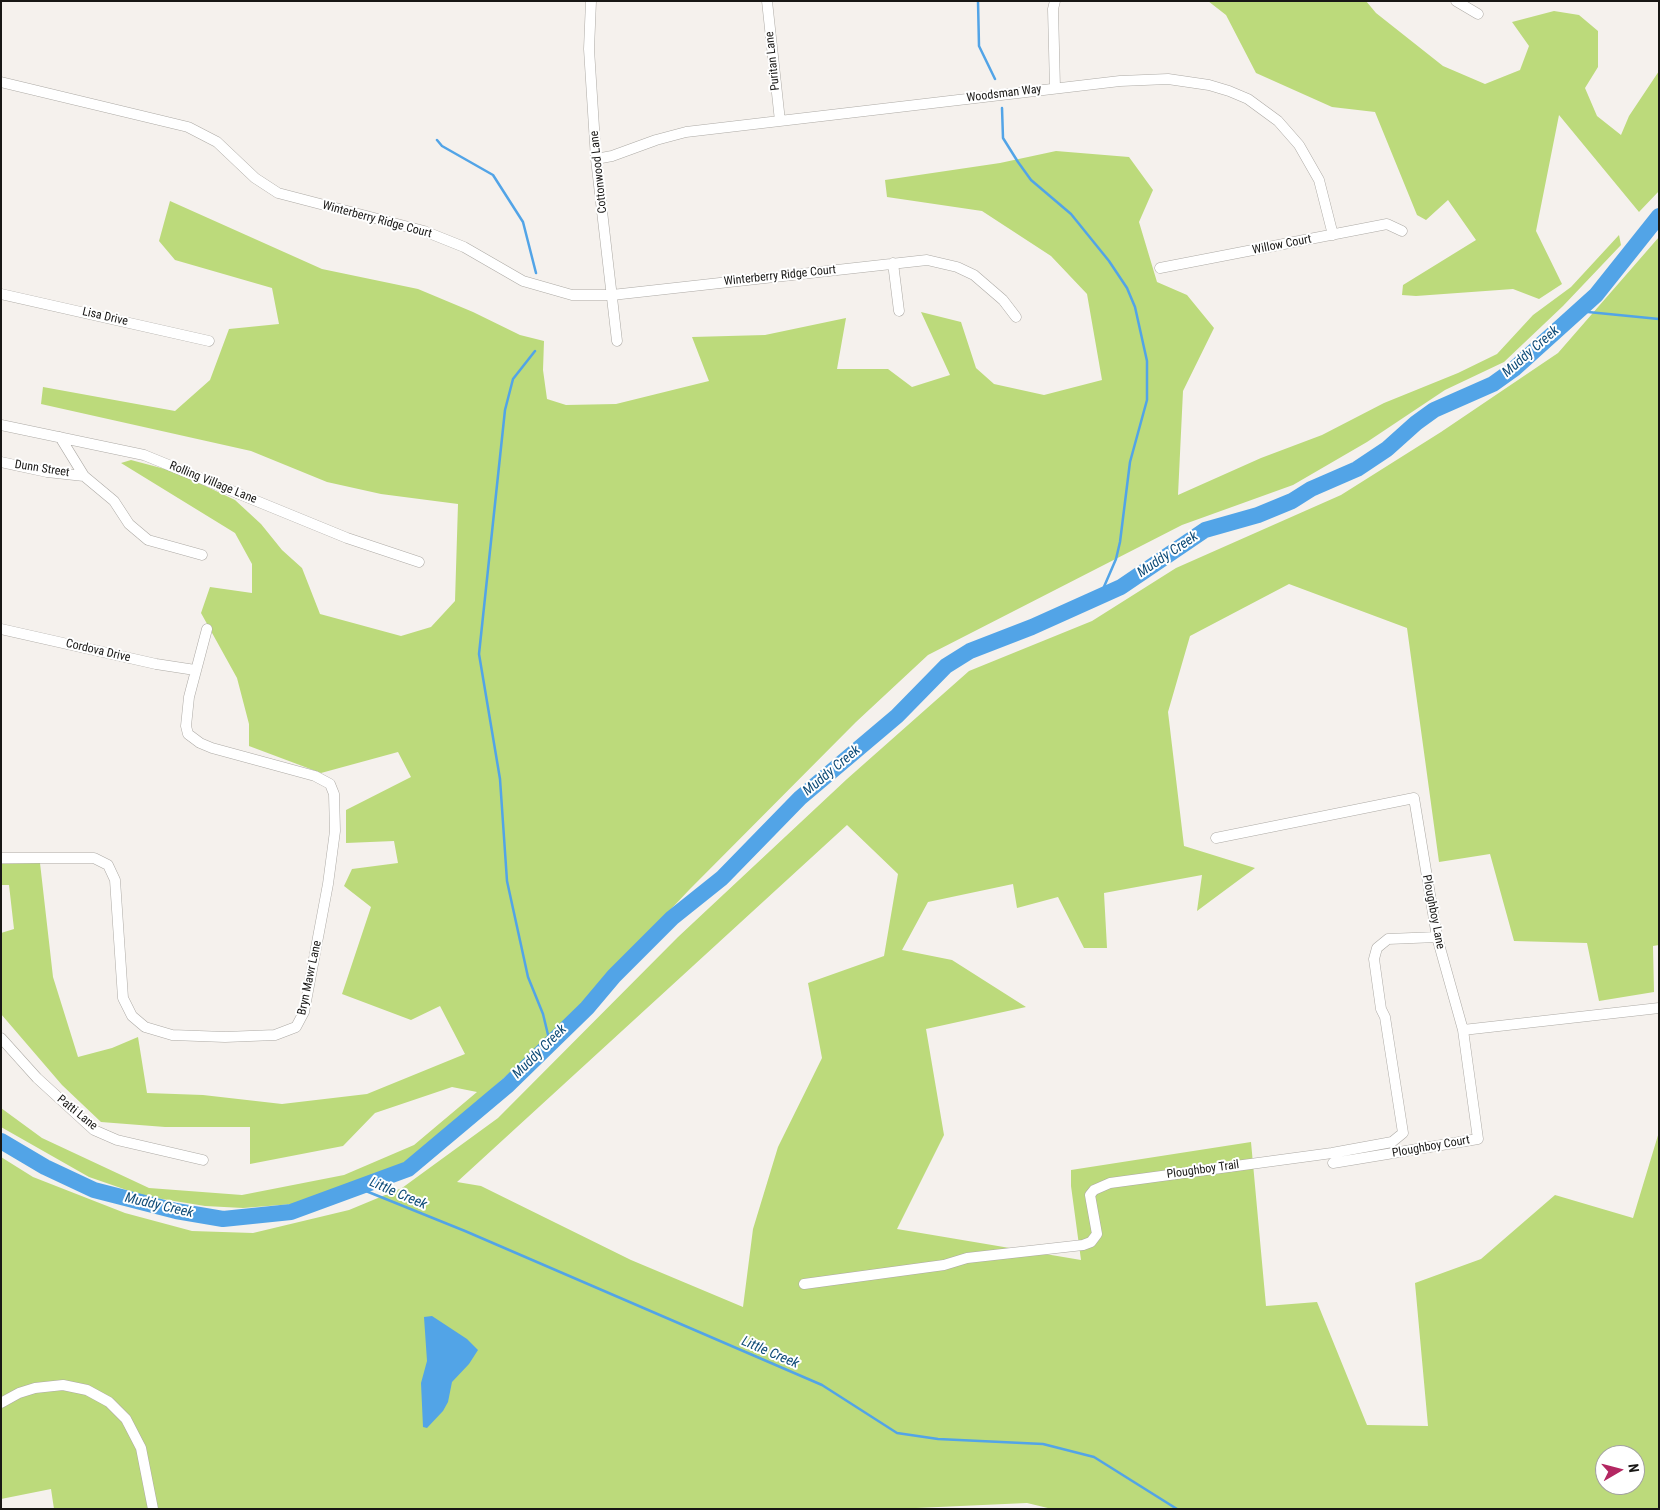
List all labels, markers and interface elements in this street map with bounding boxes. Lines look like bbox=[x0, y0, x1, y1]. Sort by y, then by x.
street label: Puritan Lane bbox=[763, 31, 783, 91]
street label: Woodsman Way bbox=[966, 82, 1042, 106]
street label: Cottonwood Lane bbox=[587, 130, 611, 214]
street label: Winterberry Ridge Court bbox=[321, 198, 433, 242]
street label: Willow Court bbox=[1251, 232, 1313, 258]
street label: Winterberry Ridge Court bbox=[723, 263, 837, 289]
street label: Lisa Drive bbox=[81, 305, 129, 329]
water label: Muddy Creek bbox=[1499, 323, 1563, 381]
street label: Dunn Street bbox=[14, 458, 70, 480]
street label: Rolling Village Lane bbox=[167, 459, 259, 507]
water label: Muddy Creek bbox=[1134, 529, 1202, 581]
street label: Cordova Drive bbox=[64, 637, 132, 665]
water label: Muddy Creek bbox=[800, 742, 864, 800]
street label: Ploughboy Lane bbox=[1419, 874, 1447, 950]
street label: Bryn Mawr Lane bbox=[295, 939, 325, 1017]
water label: Muddy Creek bbox=[509, 1021, 571, 1083]
street label: Patti Lane bbox=[54, 1092, 100, 1134]
street label: Ploughboy Court bbox=[1391, 1133, 1471, 1161]
street label: Ploughboy Trail bbox=[1166, 1158, 1240, 1182]
water label: Little Creek bbox=[367, 1174, 429, 1214]
water label: Muddy Creek bbox=[123, 1190, 195, 1222]
water label: Little Creek bbox=[739, 1333, 801, 1373]
north arrow bbox=[1595, 1445, 1645, 1495]
text: N bbox=[1625, 1463, 1642, 1473]

